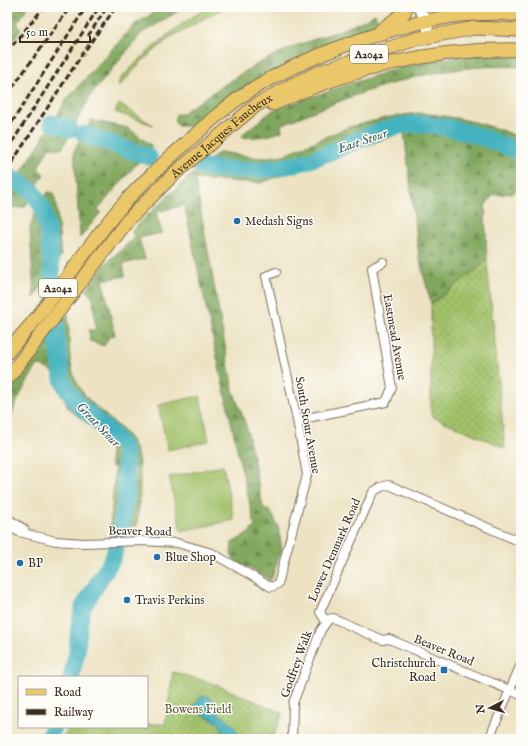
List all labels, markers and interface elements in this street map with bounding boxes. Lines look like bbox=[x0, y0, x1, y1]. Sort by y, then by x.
scale bar bbox=[20, 18, 90, 44]
text: 50 m bbox=[26, 25, 48, 40]
road number: A2042 bbox=[350, 45, 388, 63]
street label: Avenue Jacques Faucheux bbox=[167, 91, 275, 182]
water label: East Stour bbox=[335, 125, 390, 158]
place label: Medash Signs bbox=[245, 214, 313, 229]
marker: Medash Signs bbox=[232, 216, 242, 226]
road number: A2042 bbox=[39, 279, 77, 297]
street label: Eastmead Avenue bbox=[380, 293, 410, 382]
street label: South Stour Avenue bbox=[292, 375, 324, 475]
water label: Great Stour bbox=[72, 399, 124, 452]
street label: Lower Denmark Road bbox=[305, 496, 364, 604]
street label: Beaver Road bbox=[108, 523, 172, 540]
place label: Blue Shop bbox=[165, 550, 216, 566]
marker: Blue Shop bbox=[152, 552, 162, 562]
place label: BP bbox=[28, 556, 43, 571]
marker: BP bbox=[15, 558, 25, 568]
place label: Travis Perkins bbox=[135, 593, 205, 608]
marker: Travis Perkins bbox=[122, 595, 132, 605]
street label: Godfrey Walk bbox=[277, 628, 316, 700]
street label: Beaver Road bbox=[412, 632, 477, 670]
place label: Christchurch Road bbox=[371, 656, 437, 685]
marker: Christchurch Road bbox=[439, 665, 449, 675]
legend bbox=[18, 676, 148, 728]
text: Road bbox=[54, 685, 82, 700]
north arrow bbox=[470, 688, 510, 728]
park label: Bowens Field bbox=[165, 702, 232, 717]
text: N bbox=[474, 703, 489, 715]
text: Railway bbox=[54, 705, 93, 720]

